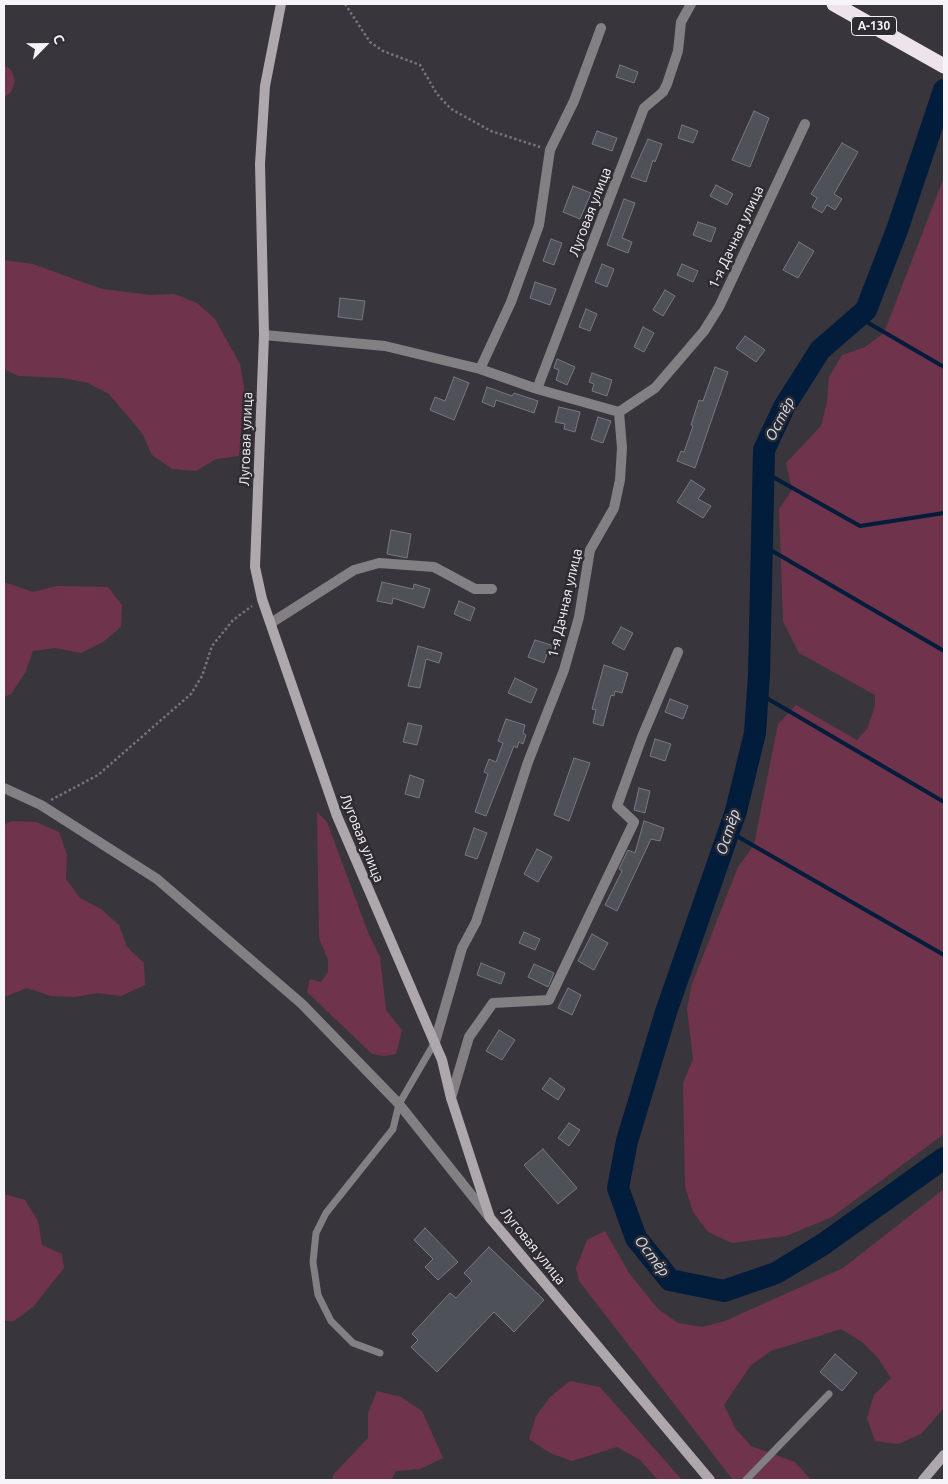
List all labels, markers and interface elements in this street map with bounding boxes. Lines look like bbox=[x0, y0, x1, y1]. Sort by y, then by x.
road number: А-130 bbox=[852, 16, 896, 36]
north arrow bbox=[20, 20, 70, 70]
text: С bbox=[50, 32, 68, 46]
street label: Луговая улица bbox=[565, 165, 615, 259]
street label: 1-я Дачная улица bbox=[705, 183, 767, 291]
street label: Луговая улица bbox=[236, 392, 256, 486]
water label: Остёр bbox=[761, 394, 799, 444]
street label: 1-я Дачная улица bbox=[544, 547, 586, 659]
street label: Луговая улица bbox=[337, 791, 387, 885]
water label: Остёр bbox=[712, 807, 744, 857]
street label: Луговая улица bbox=[497, 1204, 569, 1288]
water label: Остёр bbox=[631, 1232, 673, 1280]

